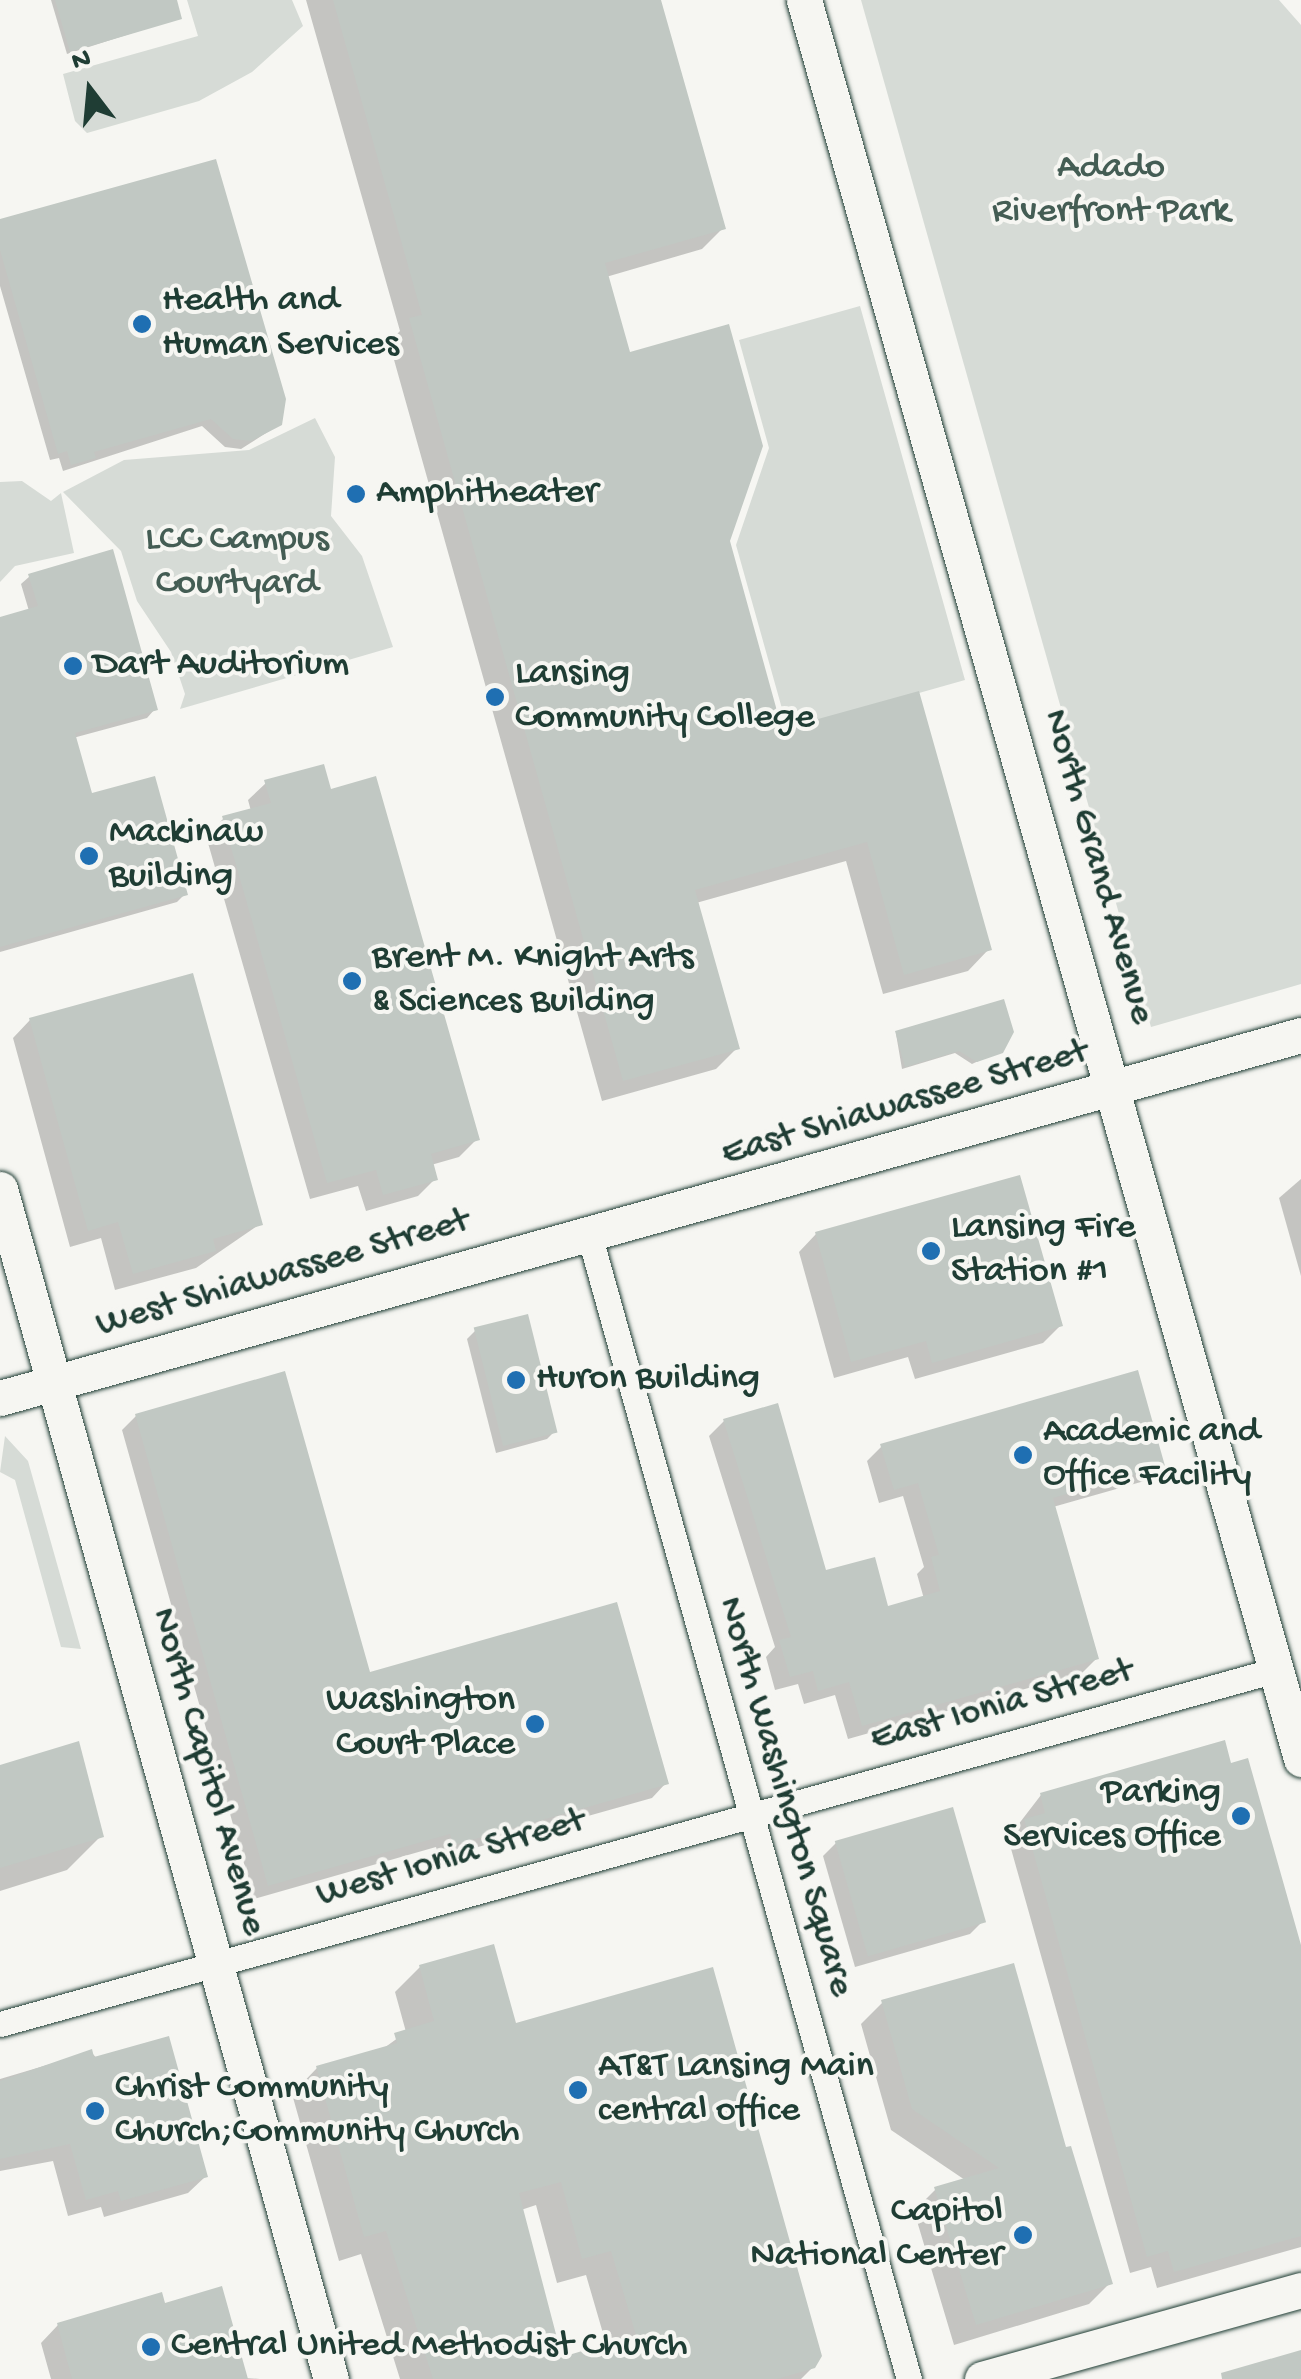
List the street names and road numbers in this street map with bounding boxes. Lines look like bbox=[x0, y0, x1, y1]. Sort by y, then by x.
street label: North Grand Avenue bbox=[1030, 704, 1164, 1030]
street label: East Shiawassee Street bbox=[717, 1030, 1093, 1178]
street label: West Shiawassee Street bbox=[91, 1199, 475, 1349]
street label: North Washington Square bbox=[705, 1592, 863, 2002]
street label: North Capitol Avenue bbox=[138, 1603, 276, 1941]
street label: East Ionia Street bbox=[866, 1649, 1138, 1763]
street label: West Ionia Street bbox=[312, 1799, 590, 1919]

